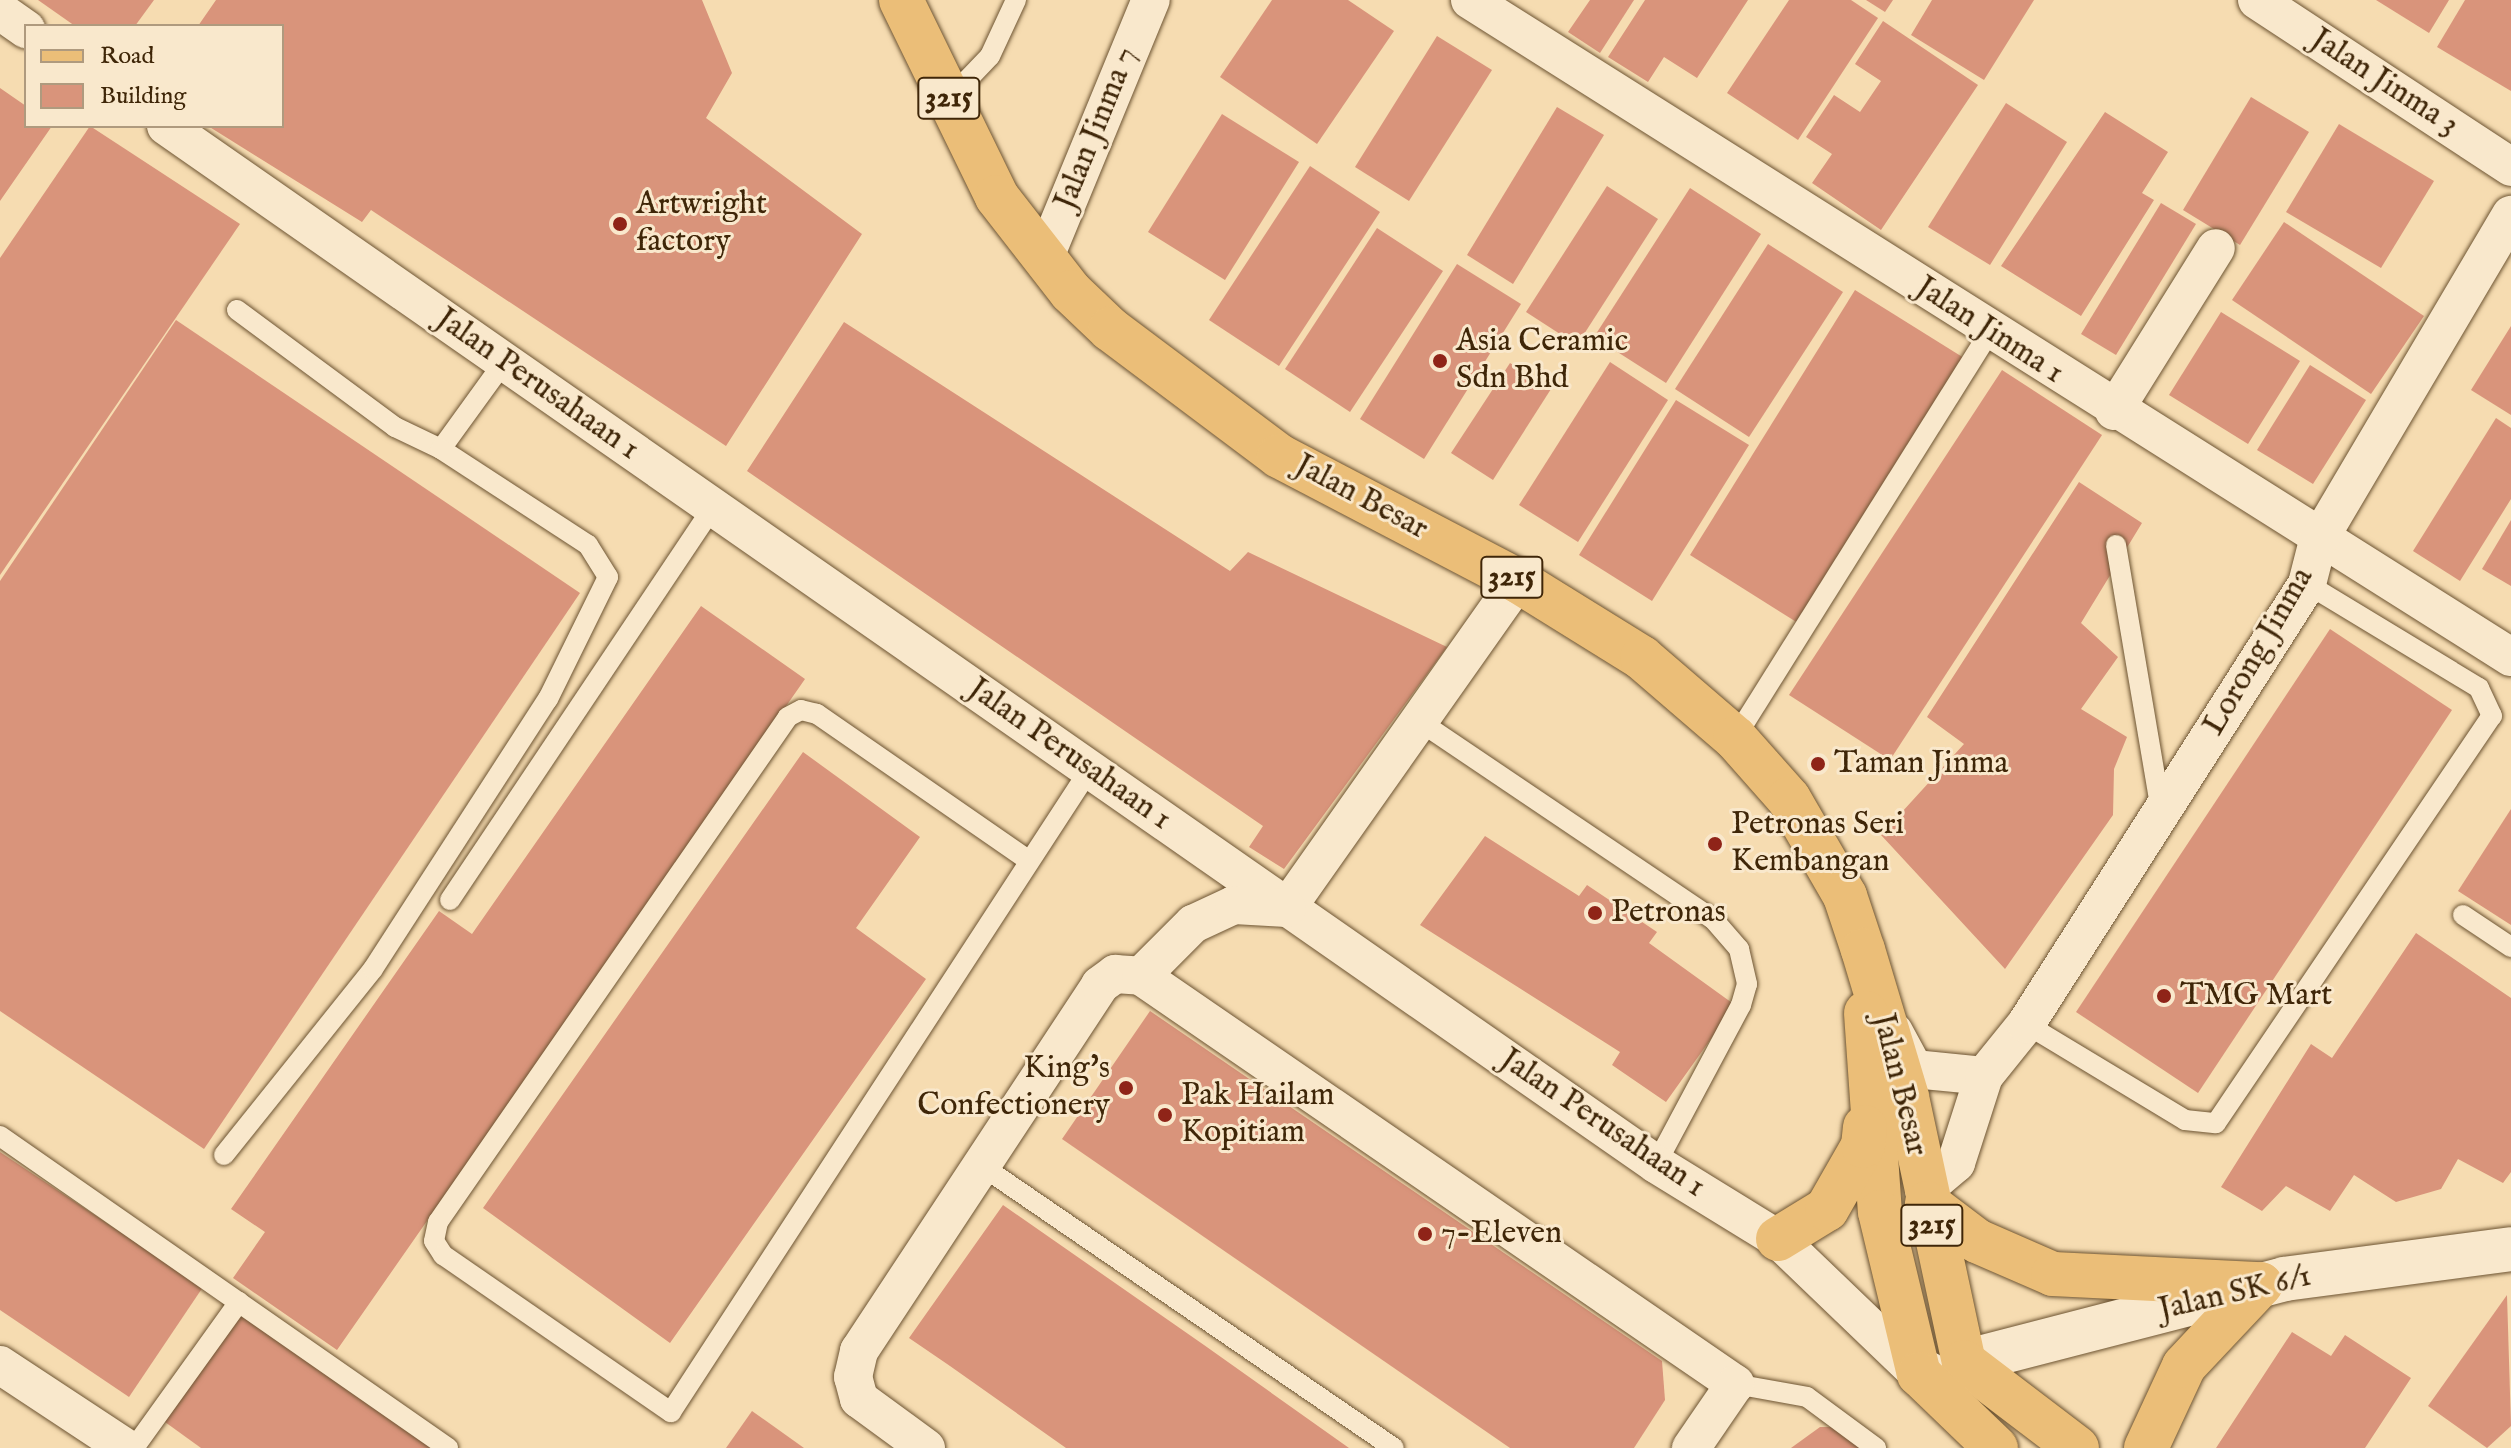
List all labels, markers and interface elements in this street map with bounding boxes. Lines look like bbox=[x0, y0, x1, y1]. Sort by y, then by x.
street label: Jalan Jinma 3 bbox=[2303, 21, 2465, 145]
legend bbox=[24, 24, 284, 128]
text: Road bbox=[100, 41, 154, 72]
street label: Jalan Jinma 7 bbox=[1047, 42, 1147, 216]
road number: 3215 bbox=[917, 72, 981, 124]
text: Building bbox=[100, 81, 186, 112]
place label: Artwright factory bbox=[636, 187, 767, 262]
marker: Artwright factory bbox=[611, 215, 629, 233]
street label: Jalan Jinma 1 bbox=[1908, 269, 2070, 393]
street label: Jalan Perusahaan 1 bbox=[428, 301, 646, 469]
place label: Asia Ceramic Sdn Bhd bbox=[1456, 324, 1628, 399]
marker: Asia Ceramic Sdn Bhd bbox=[1431, 352, 1449, 370]
street label: Jalan Besar bbox=[1288, 447, 1434, 549]
road number: 3215 bbox=[1480, 551, 1544, 603]
street label: Lorong Jinma bbox=[2196, 561, 2322, 743]
street label: Jalan Perusahaan 1 bbox=[960, 671, 1178, 839]
place label: Taman Jinma bbox=[1834, 745, 2008, 783]
marker: Taman Jinma bbox=[1809, 755, 1827, 773]
place label: Petronas Seri Kembangan bbox=[1731, 807, 1904, 882]
marker: Petronas Seri Kembangan bbox=[1706, 835, 1724, 853]
place label: Petronas bbox=[1611, 894, 1726, 932]
marker: Petronas bbox=[1586, 904, 1604, 922]
place label: TMG Mart bbox=[2180, 977, 2332, 1015]
marker: TMG Mart bbox=[2155, 987, 2173, 1005]
street label: Jalan Besar bbox=[1863, 1010, 1935, 1160]
street label: Jalan Perusahaan 1 bbox=[1492, 1041, 1712, 1207]
place label: King's Confectionery bbox=[917, 1051, 1110, 1126]
place label: Pak Hailam Kopitiam bbox=[1181, 1078, 1334, 1153]
marker: King's Confectionery bbox=[1117, 1079, 1135, 1097]
marker: Pak Hailam Kopitiam bbox=[1156, 1106, 1174, 1124]
road number: 3215 bbox=[1900, 1199, 1964, 1251]
place label: 7-Eleven bbox=[1441, 1215, 1562, 1253]
marker: 7-Eleven bbox=[1416, 1225, 1434, 1243]
street label: Jalan SK 6/1 bbox=[2155, 1258, 2315, 1330]

